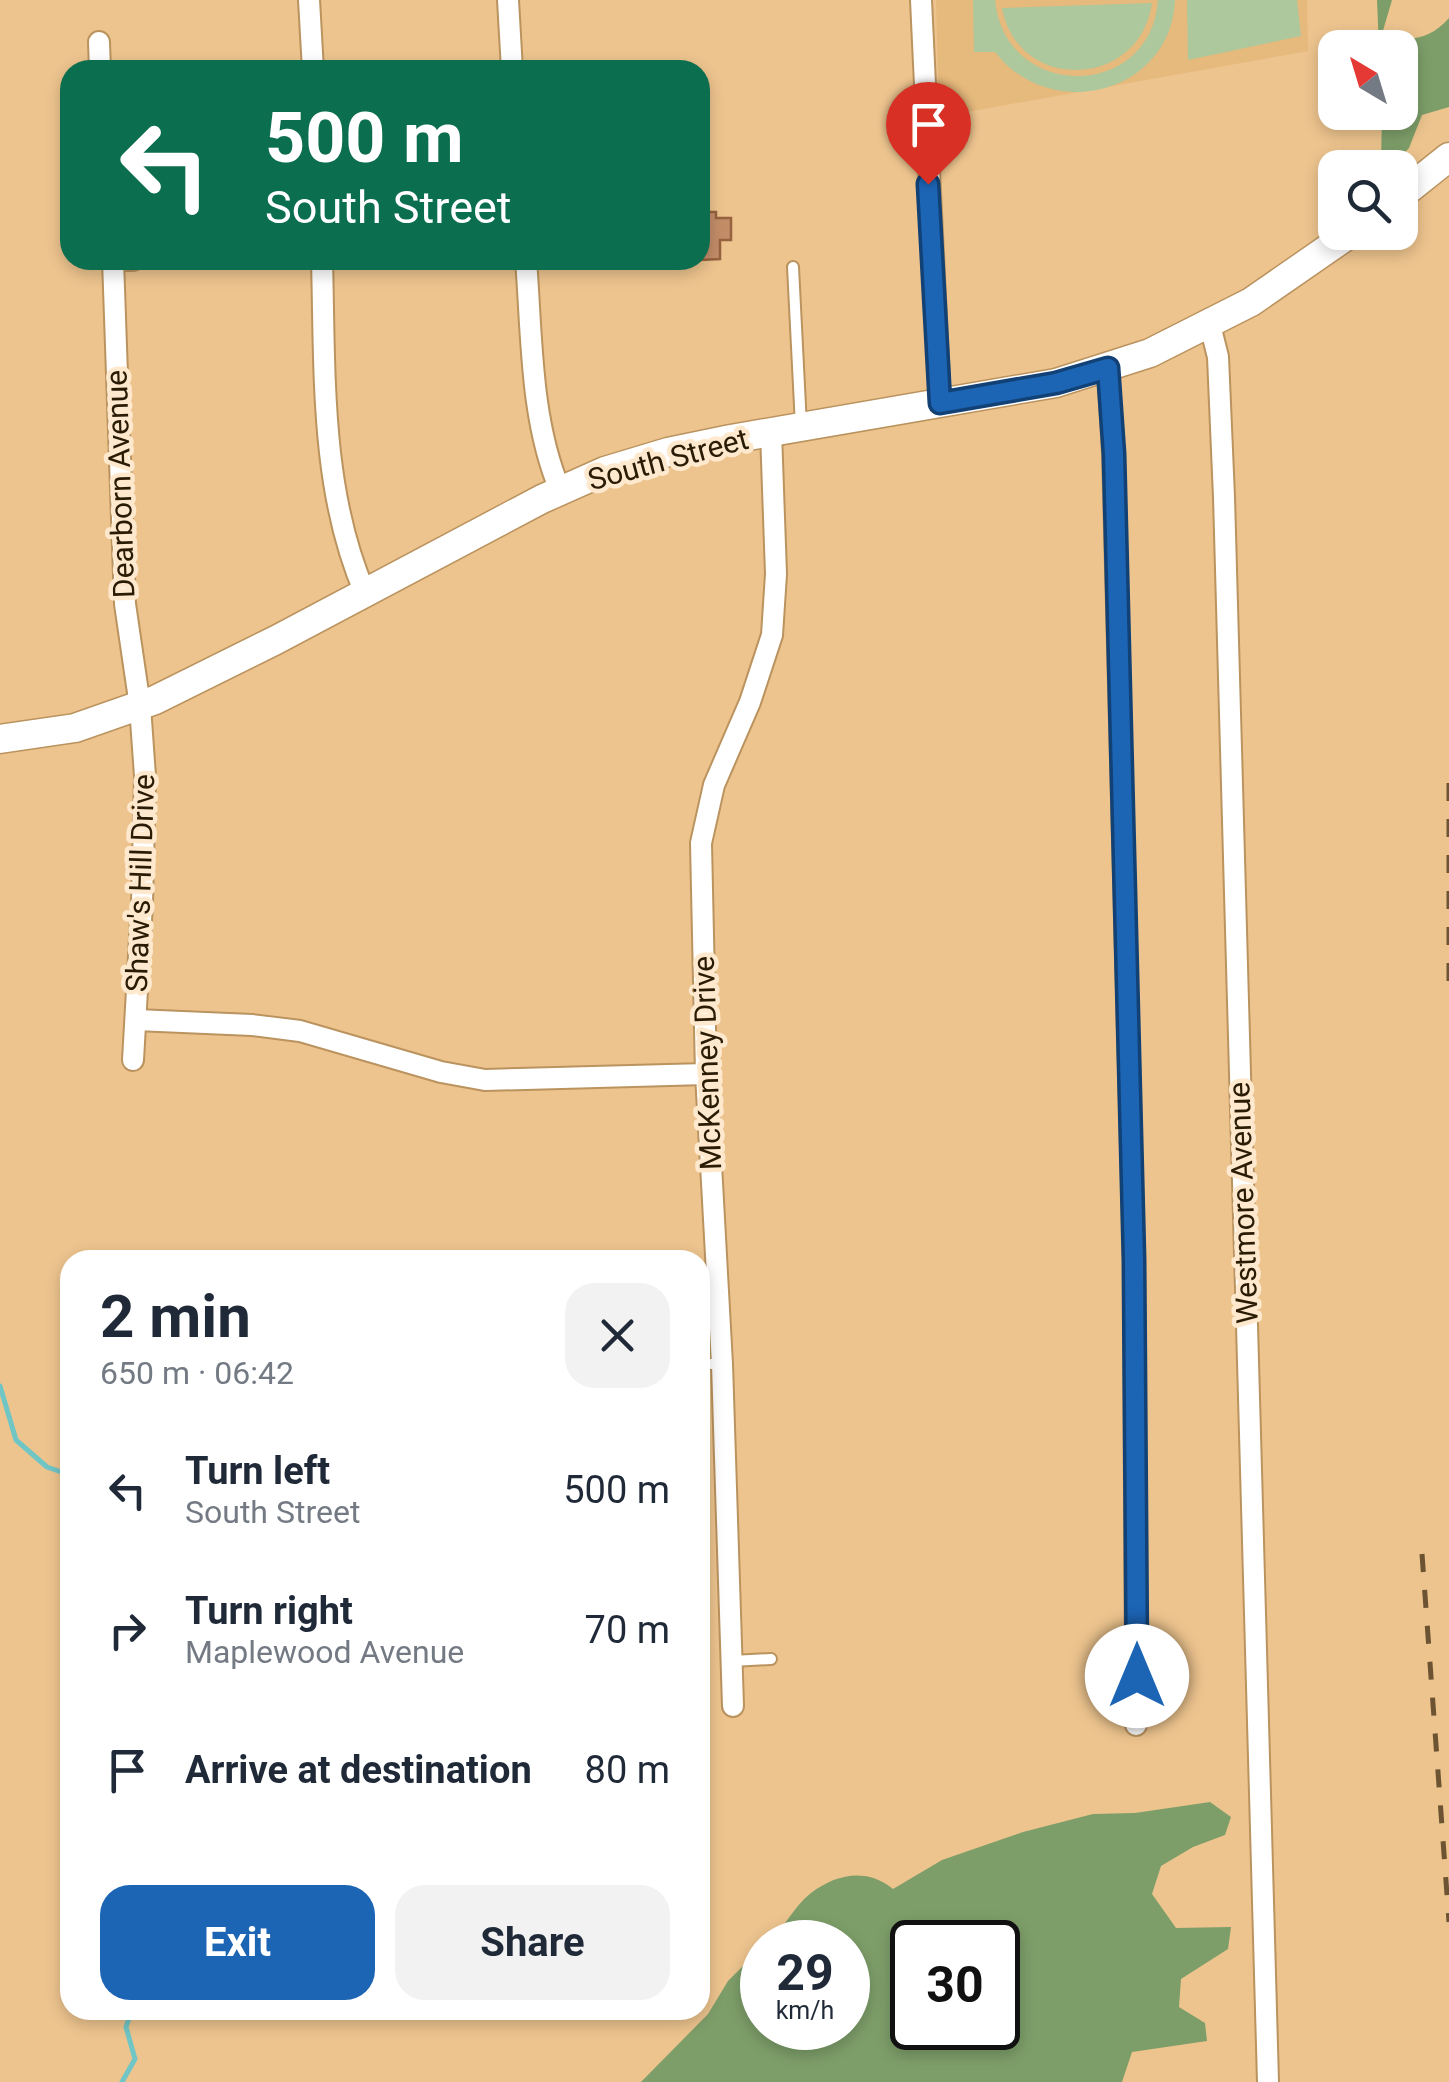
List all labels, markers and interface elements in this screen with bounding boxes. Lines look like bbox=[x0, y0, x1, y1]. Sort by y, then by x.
north arrow bbox=[1318, 30, 1418, 130]
map controls bbox=[1318, 30, 1418, 250]
pin bbox=[886, 82, 971, 185]
text: 500 m bbox=[265, 97, 464, 179]
icon: arrive bbox=[901, 97, 956, 152]
icon: left bbox=[100, 100, 230, 230]
button: search bbox=[1318, 150, 1418, 250]
text: South Street bbox=[265, 181, 512, 234]
street label: Dearborn Avenue bbox=[99, 369, 141, 599]
street label: South Street bbox=[584, 421, 752, 497]
street label: Shaw's Hill Drive bbox=[119, 773, 161, 993]
street label: McKenney Drive bbox=[686, 955, 728, 1171]
street label: Westmore Avenue bbox=[1221, 1081, 1265, 1325]
text: 2 min bbox=[100, 1281, 251, 1352]
button: close bbox=[565, 1283, 670, 1388]
text: 650 m · 06:42 bbox=[100, 1354, 294, 1392]
text: Turn left bbox=[185, 1449, 330, 1493]
icon: left bbox=[100, 1463, 155, 1518]
text: 500 m bbox=[563, 1468, 670, 1512]
text: South Street bbox=[185, 1493, 360, 1531]
text: Turn right bbox=[185, 1589, 353, 1633]
icon: right bbox=[100, 1603, 155, 1658]
text: 70 m bbox=[585, 1608, 670, 1652]
position arrow bbox=[1085, 1624, 1189, 1728]
text: Maplewood Avenue bbox=[185, 1633, 464, 1671]
icon: arrive bbox=[100, 1743, 155, 1798]
text: Arrive at destination bbox=[185, 1748, 532, 1792]
text: 80 m bbox=[585, 1748, 670, 1792]
button: Exit bbox=[100, 1885, 375, 2000]
button: Share bbox=[395, 1885, 670, 2000]
speed limit sign: 30 bbox=[890, 1920, 1020, 2050]
text: 29 bbox=[776, 1944, 834, 2002]
text: km/h bbox=[776, 1996, 834, 2025]

